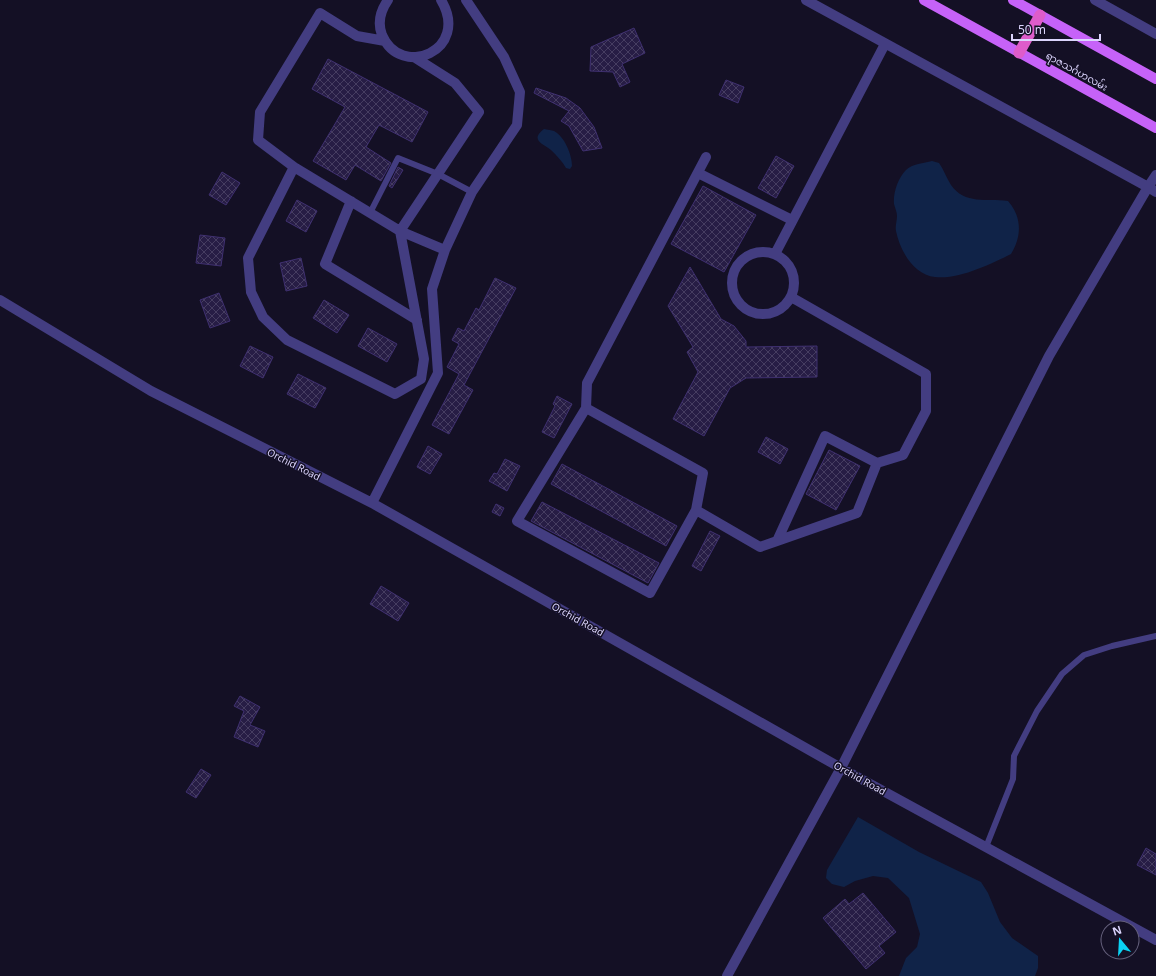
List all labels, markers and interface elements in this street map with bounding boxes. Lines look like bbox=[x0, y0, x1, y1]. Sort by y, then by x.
scale bar bbox=[1012, 16, 1100, 42]
text: 50 m bbox=[1018, 21, 1046, 38]
street label: ရာဇသင်္ဂဟလမ်း bbox=[1042, 48, 1111, 96]
street label: Orchid Road bbox=[265, 445, 323, 483]
street label: Orchid Road bbox=[549, 599, 607, 639]
street label: Orchid Road bbox=[831, 758, 889, 798]
north arrow bbox=[1100, 920, 1140, 960]
text: N bbox=[1110, 921, 1123, 939]

